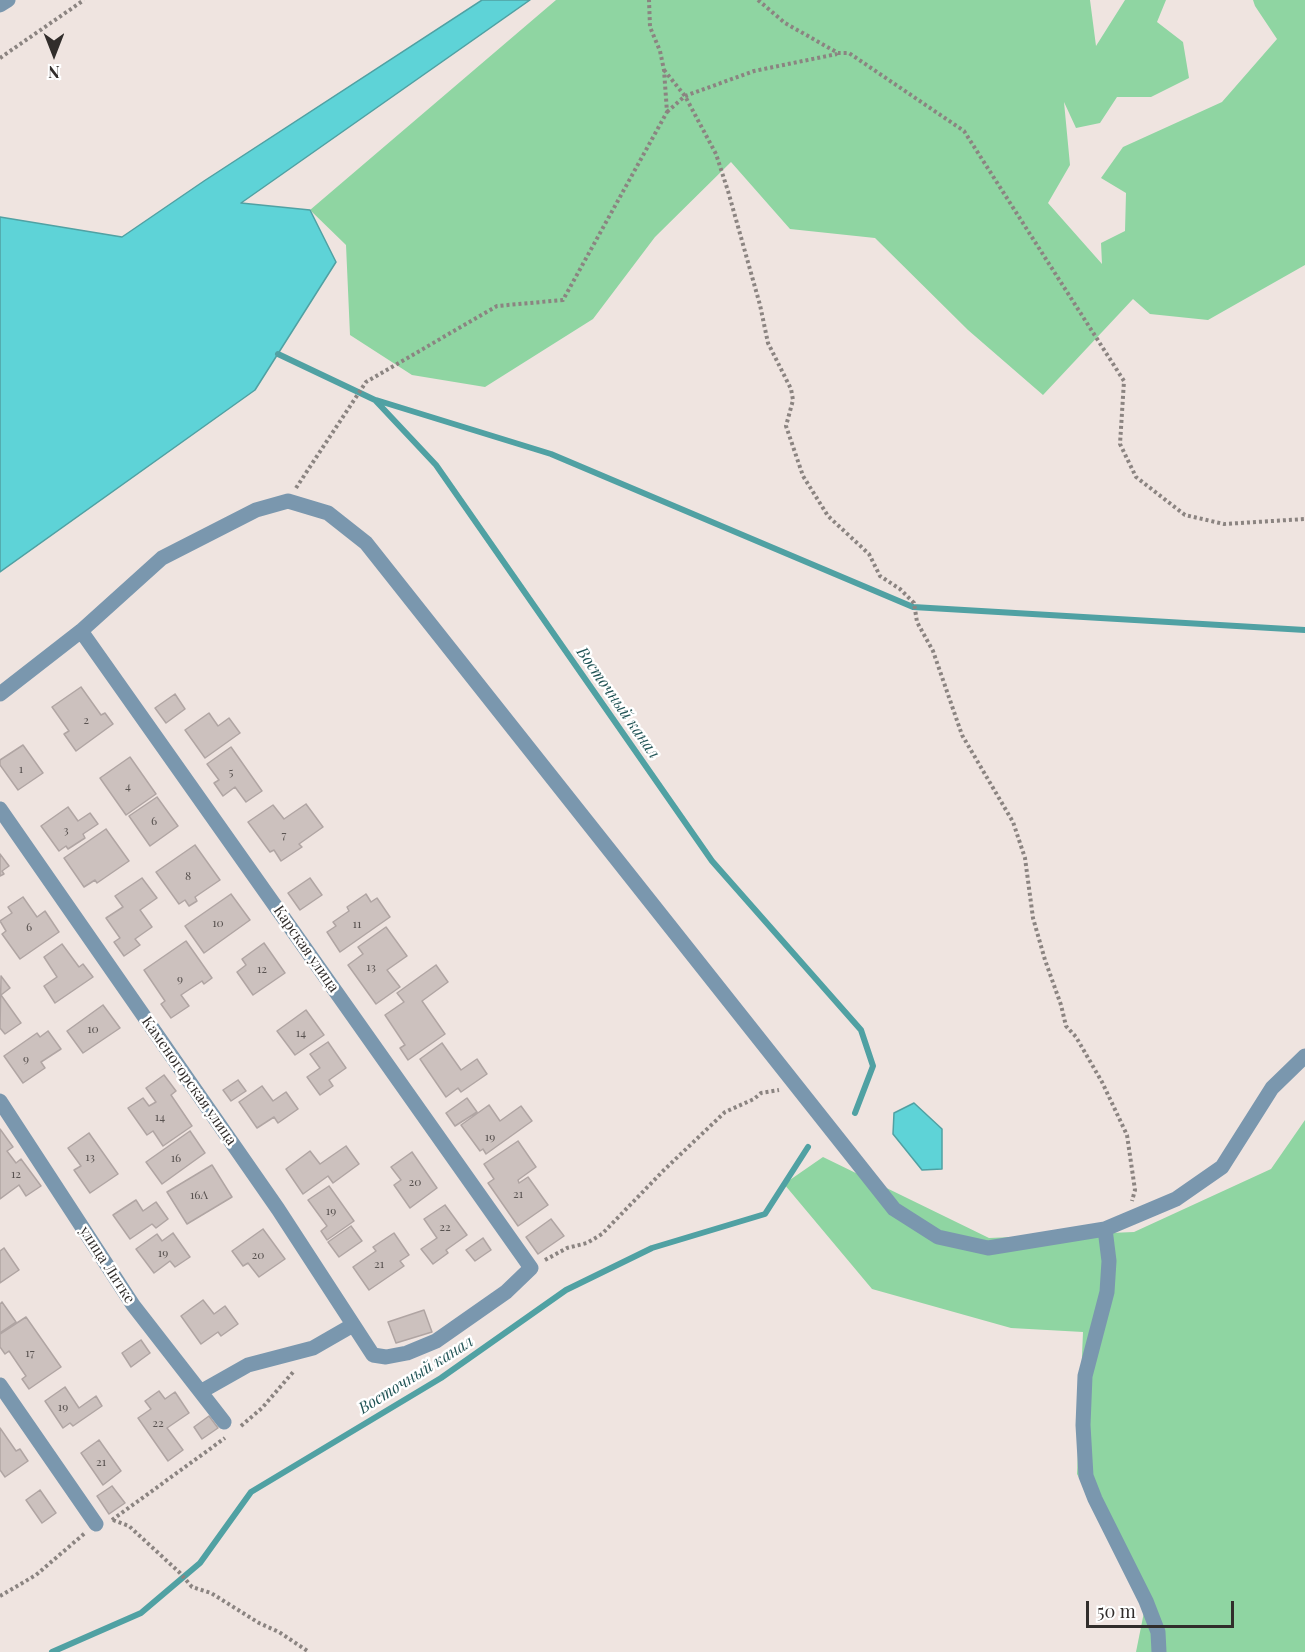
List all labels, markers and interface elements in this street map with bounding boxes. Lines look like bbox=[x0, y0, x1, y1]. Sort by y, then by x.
north arrow bbox=[24, 24, 84, 84]
text: N bbox=[48, 62, 60, 83]
water label: Восточный канал bbox=[572, 643, 664, 763]
house number: 2 bbox=[83, 713, 89, 727]
house number: 1 bbox=[19, 762, 23, 776]
house number: 5 bbox=[229, 765, 233, 779]
house number: 4 bbox=[125, 779, 131, 793]
house number: 6 bbox=[151, 814, 157, 828]
house number: 3 bbox=[63, 823, 69, 837]
house number: 7 bbox=[282, 828, 286, 842]
house number: 8 bbox=[185, 869, 191, 883]
street label: Карская улица bbox=[269, 902, 343, 996]
house number: 10 bbox=[212, 916, 224, 930]
house number: 11 bbox=[353, 917, 361, 931]
house number: 6 bbox=[26, 920, 32, 934]
house number: 13 bbox=[366, 960, 376, 974]
house number: 12 bbox=[257, 962, 267, 976]
house number: 9 bbox=[177, 972, 183, 986]
street label: Каменогорская улица bbox=[138, 1013, 240, 1149]
house number: 10 bbox=[87, 1022, 99, 1036]
house number: 14 bbox=[296, 1026, 306, 1040]
house number: 9 bbox=[23, 1052, 29, 1066]
house number: 14 bbox=[155, 1110, 165, 1124]
house number: 19 bbox=[485, 1130, 495, 1144]
house number: 13 bbox=[85, 1150, 95, 1164]
house number: 16 bbox=[171, 1151, 181, 1165]
house number: 12 bbox=[11, 1167, 21, 1181]
house number: 20 bbox=[409, 1175, 421, 1189]
house number: 21 bbox=[513, 1187, 523, 1201]
house number: 16А bbox=[190, 1188, 208, 1202]
house number: 19 bbox=[326, 1204, 336, 1218]
house number: 22 bbox=[439, 1220, 451, 1234]
street label: улица Литке bbox=[75, 1223, 139, 1307]
house number: 19 bbox=[158, 1246, 168, 1260]
house number: 20 bbox=[252, 1248, 264, 1262]
house number: 21 bbox=[374, 1257, 384, 1271]
water label: Восточный канал bbox=[355, 1332, 477, 1418]
house number: 17 bbox=[25, 1346, 35, 1360]
house number: 19 bbox=[58, 1400, 68, 1414]
house number: 22 bbox=[152, 1416, 164, 1430]
house number: 21 bbox=[96, 1455, 106, 1469]
scale bar bbox=[1089, 1589, 1238, 1627]
text: 50 m bbox=[1097, 1599, 1136, 1623]

